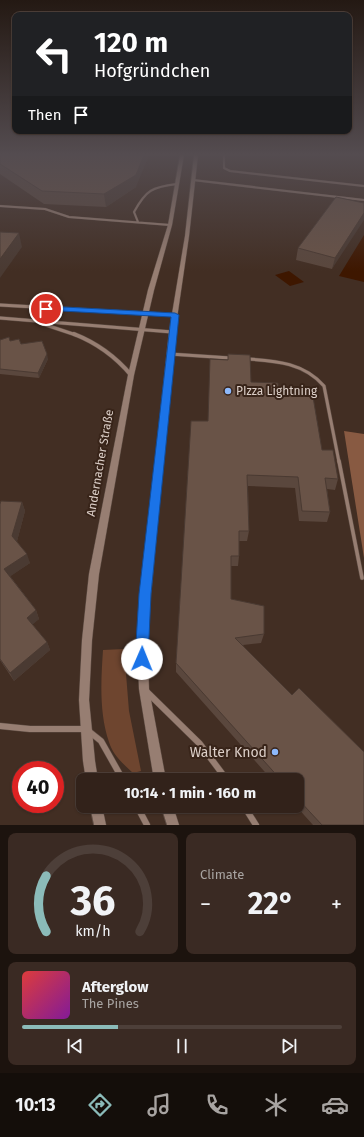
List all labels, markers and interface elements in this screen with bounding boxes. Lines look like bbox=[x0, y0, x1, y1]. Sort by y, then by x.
text: 120 m bbox=[94, 26, 168, 59]
icon: left bbox=[28, 28, 80, 80]
text: Hofgründchen bbox=[94, 60, 210, 82]
icon: arrive bbox=[70, 104, 92, 126]
text: Then bbox=[28, 106, 62, 124]
pin bbox=[29, 292, 63, 326]
icon: arrive bbox=[35, 298, 57, 320]
place label: PIzza Lightning bbox=[236, 384, 318, 398]
marker: PIzza Lightning bbox=[223, 386, 233, 396]
street label: Andernacher Straße bbox=[84, 408, 116, 518]
position arrow bbox=[121, 638, 163, 680]
place label: Walter Knod bbox=[190, 744, 267, 761]
marker: Walter Knod bbox=[270, 747, 280, 757]
speed limit sign: 40 bbox=[12, 761, 64, 813]
text: 10:14 · 1 min · 160 m bbox=[124, 784, 256, 802]
text: Climate bbox=[200, 867, 244, 882]
text: 36 bbox=[69, 875, 116, 925]
text: 22° bbox=[248, 886, 294, 922]
text: − bbox=[200, 891, 211, 918]
text: + bbox=[331, 891, 342, 918]
text: km/h bbox=[75, 922, 111, 939]
text: Afterglow bbox=[82, 978, 148, 996]
text: The Pines bbox=[82, 996, 139, 1011]
icon: previous bbox=[64, 1035, 86, 1057]
icon: pause bbox=[171, 1035, 193, 1057]
icon: next bbox=[278, 1035, 300, 1057]
icon: directions bbox=[86, 1091, 114, 1119]
icon: music bbox=[145, 1091, 173, 1119]
icon: phone bbox=[203, 1091, 231, 1119]
icon: climate bbox=[262, 1091, 290, 1119]
icon: car bbox=[321, 1091, 349, 1119]
text: 10:13 bbox=[15, 1094, 56, 1116]

